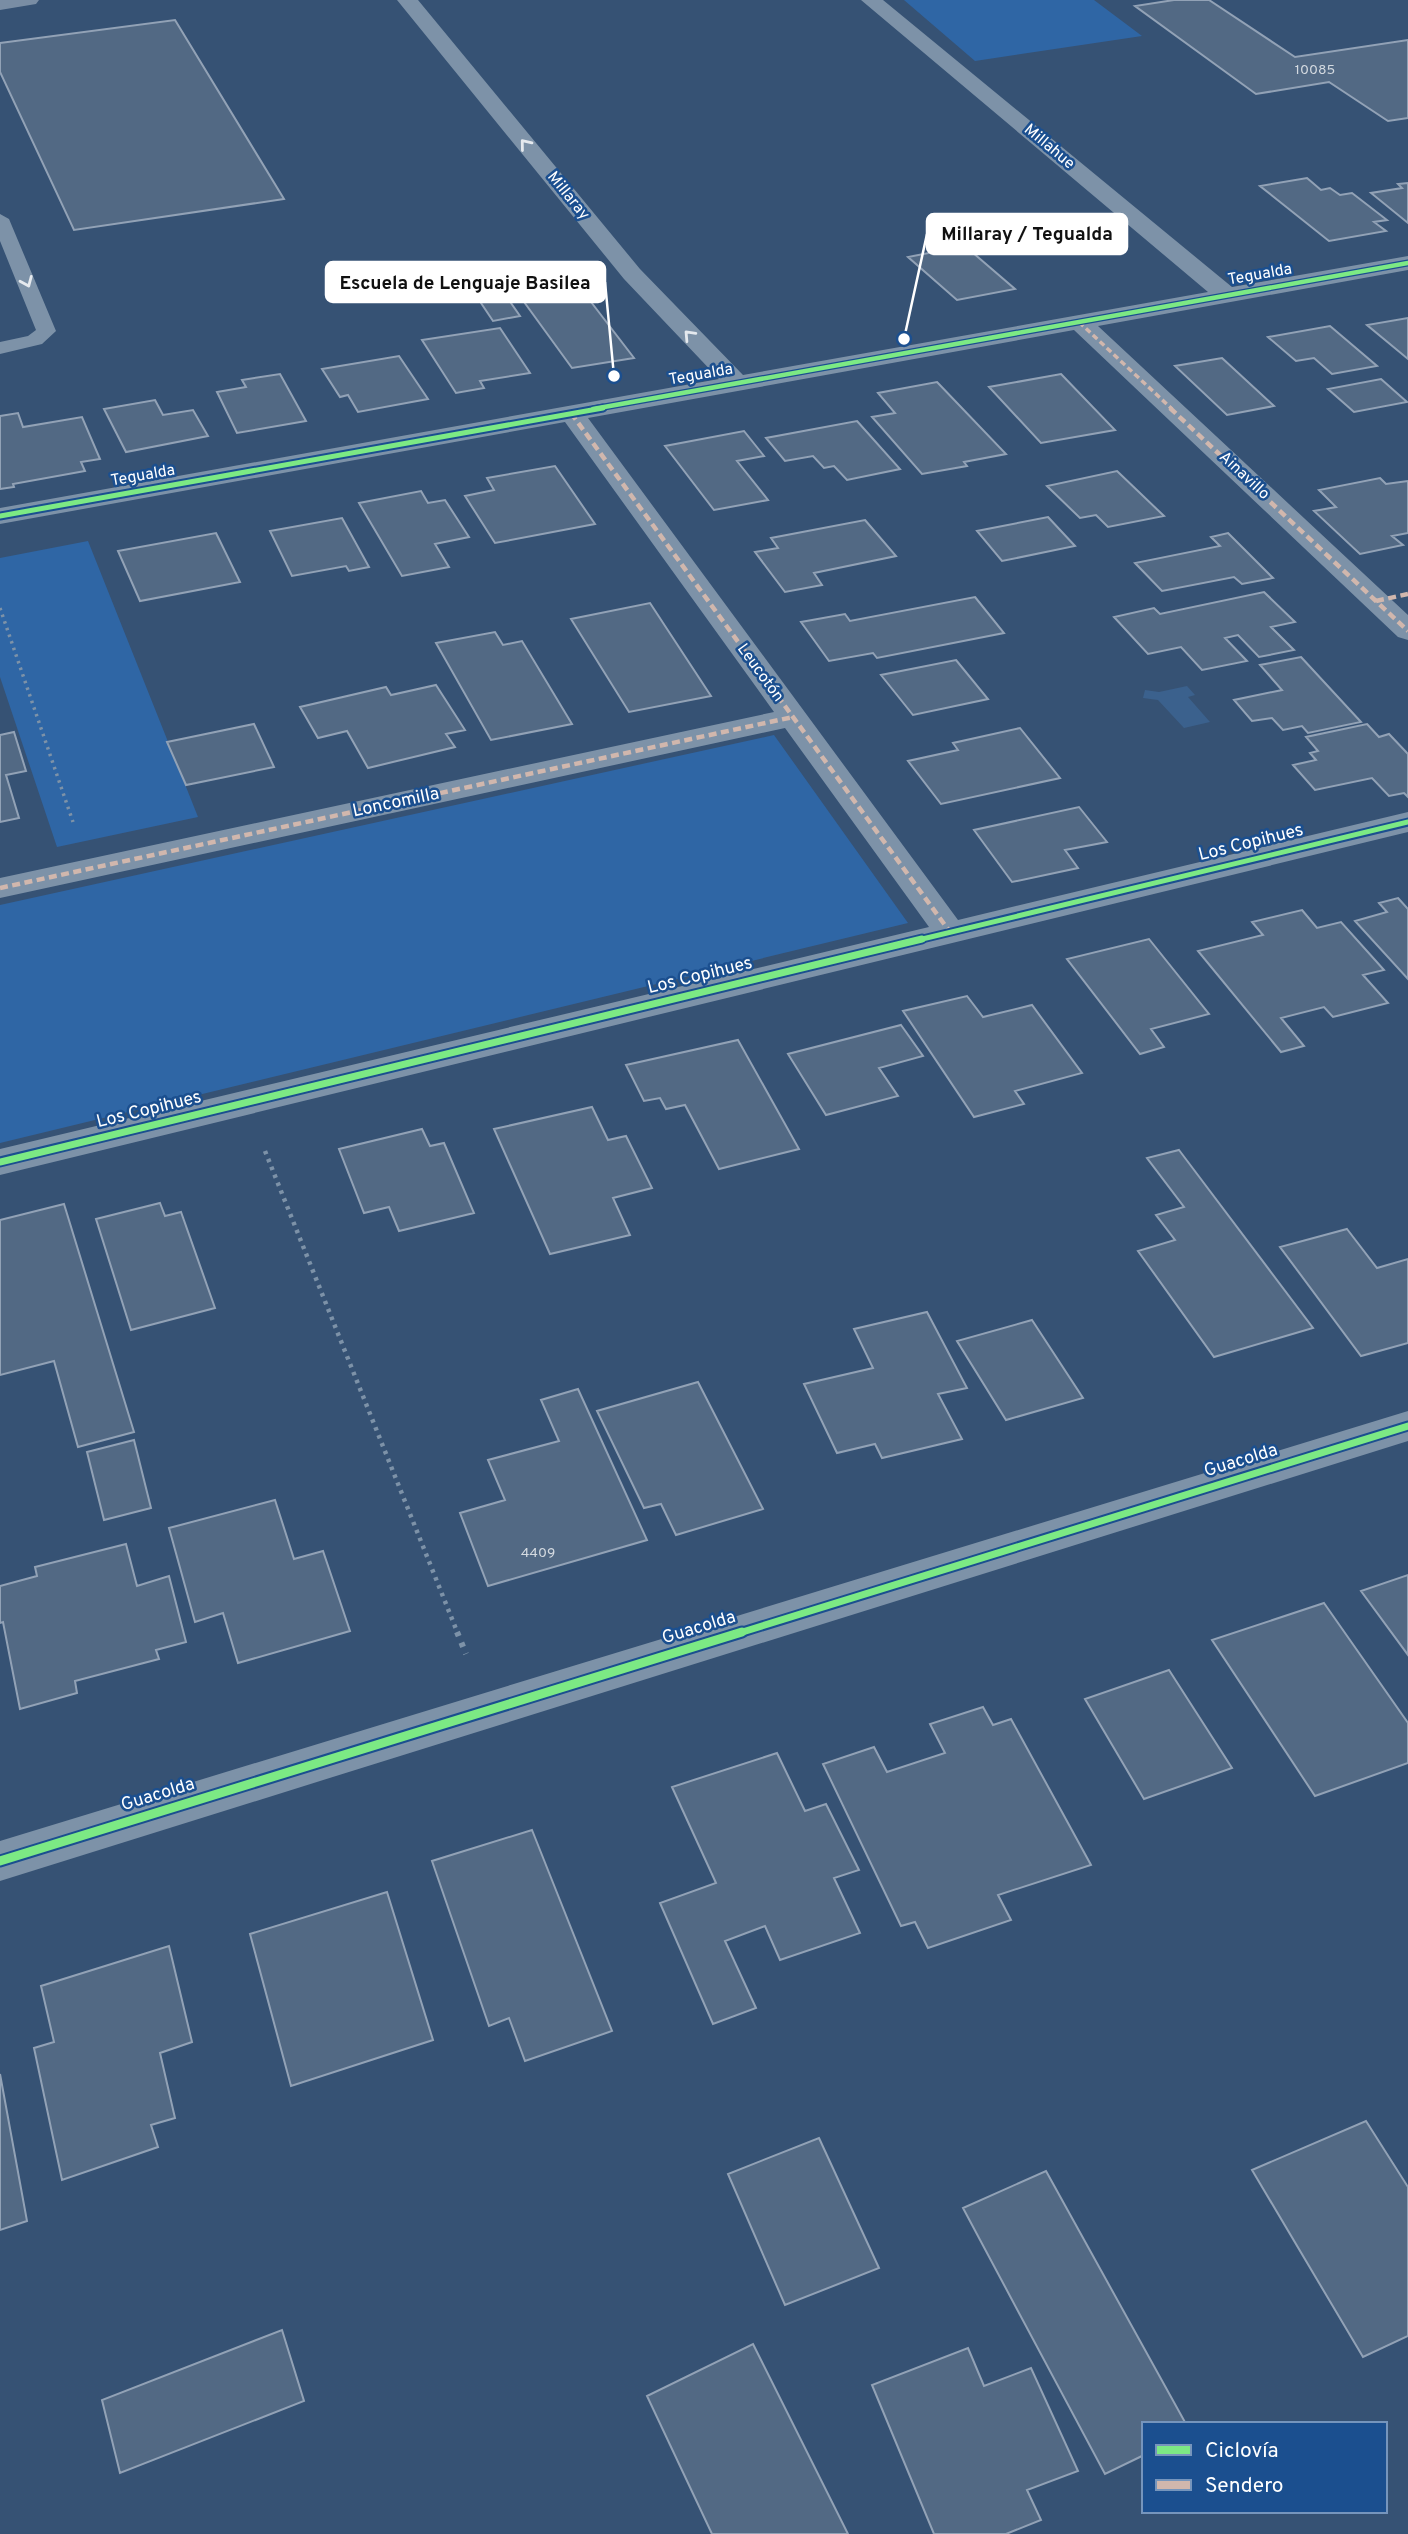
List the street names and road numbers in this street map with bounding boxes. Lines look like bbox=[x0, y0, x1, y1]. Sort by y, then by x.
street label: Millahue bbox=[1019, 120, 1079, 174]
street label: Millaray bbox=[542, 168, 594, 224]
street label: Tegualda bbox=[1226, 260, 1294, 290]
street label: Tegualda bbox=[667, 360, 735, 390]
street label: Ainavillo bbox=[1215, 448, 1274, 504]
street label: Tegualda bbox=[109, 461, 177, 491]
street label: Leucotón bbox=[732, 640, 788, 706]
street label: Loncomilla bbox=[350, 783, 442, 823]
street label: Los Copihues bbox=[1196, 819, 1306, 867]
street label: Los Copihues bbox=[645, 952, 755, 1000]
street label: Los Copihues bbox=[94, 1086, 204, 1134]
street label: Guacolda bbox=[1201, 1439, 1281, 1483]
street label: Guacolda bbox=[659, 1606, 739, 1650]
street label: Guacolda bbox=[118, 1773, 198, 1817]

